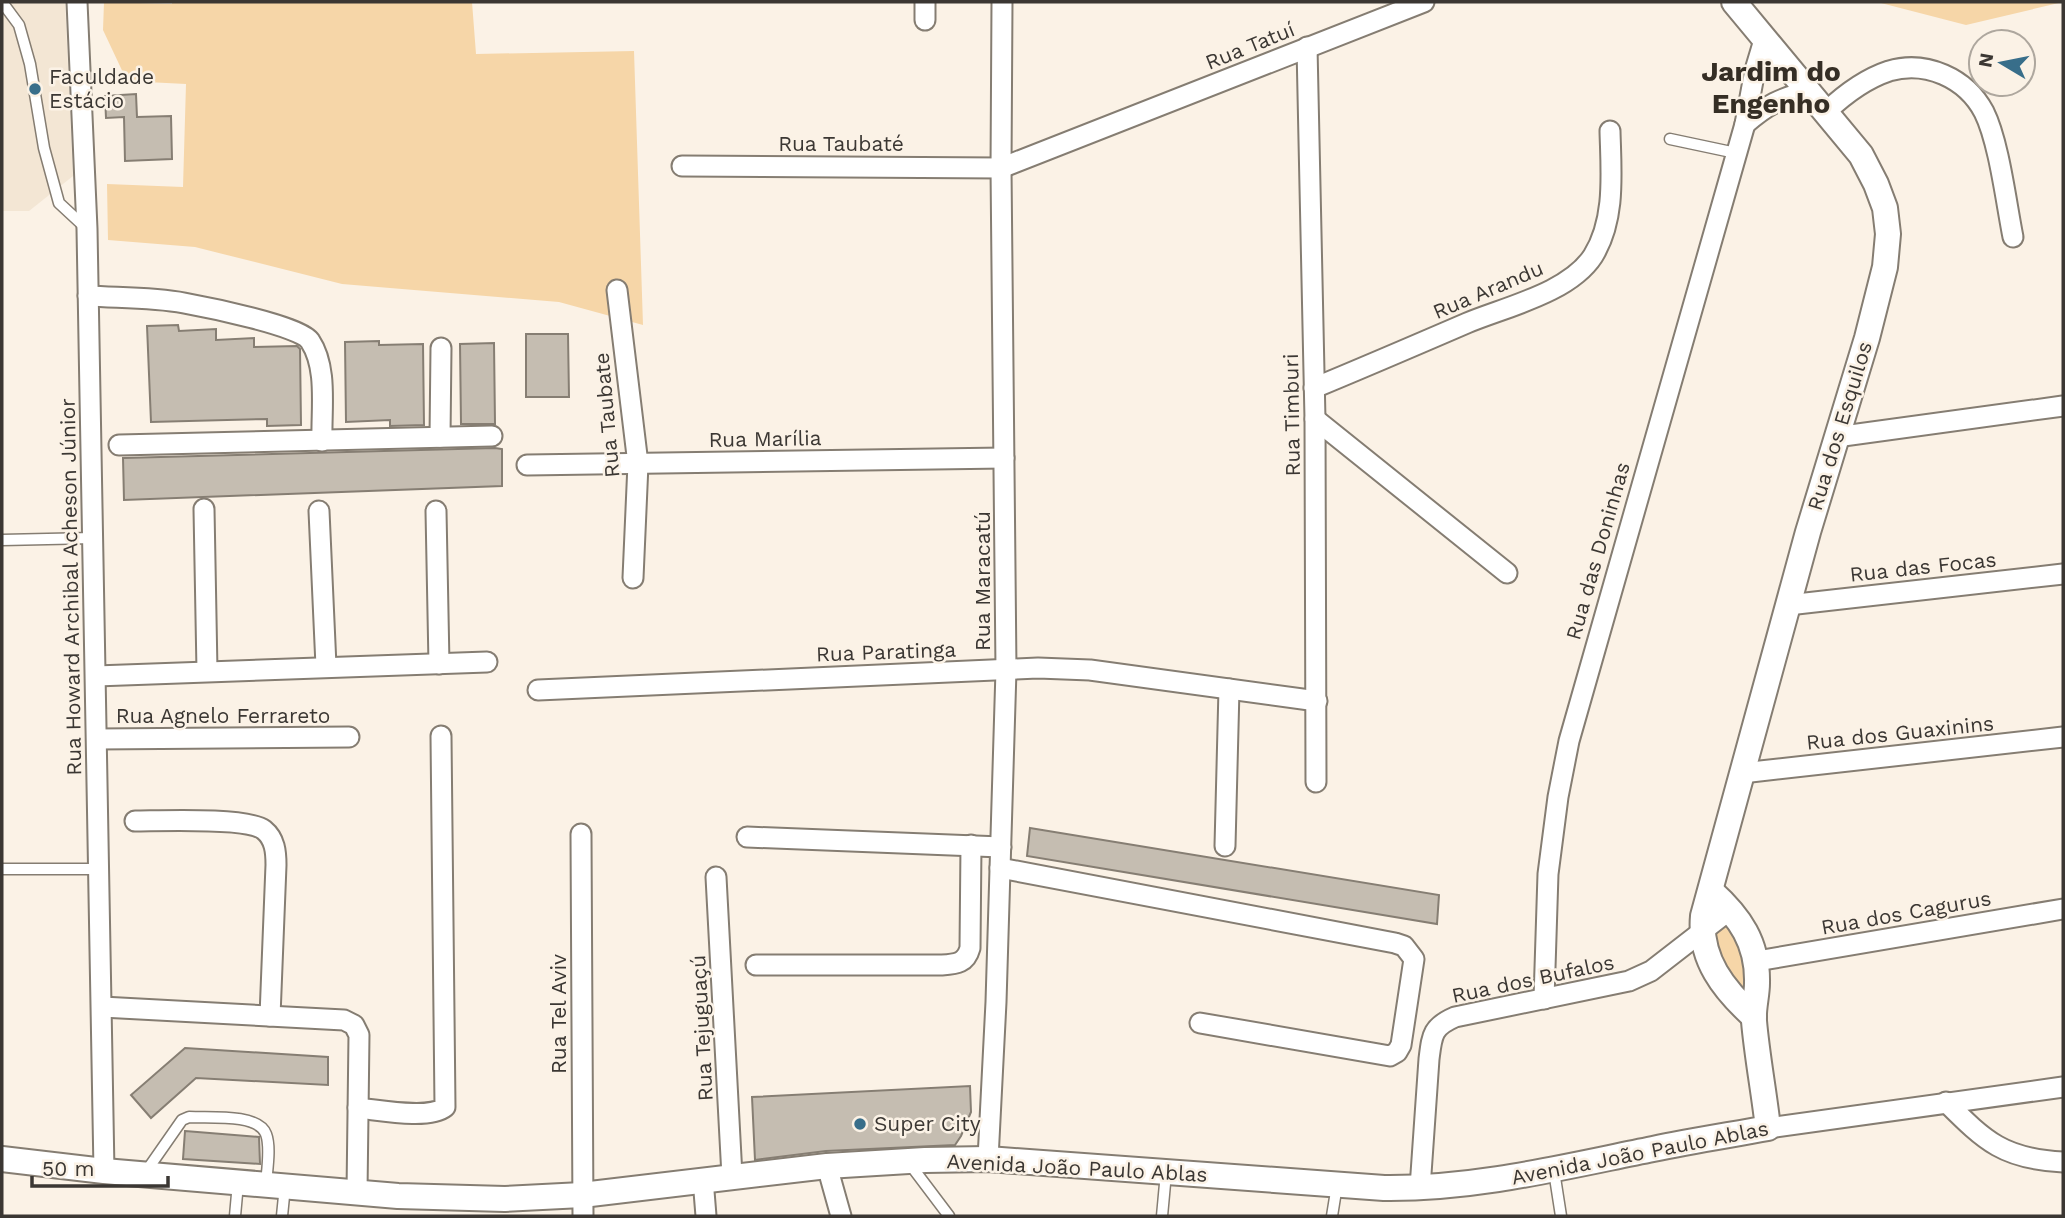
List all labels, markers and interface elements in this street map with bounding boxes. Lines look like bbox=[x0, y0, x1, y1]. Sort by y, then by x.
street label: Rua Tatuí bbox=[1202, 16, 1298, 75]
north arrow bbox=[1967, 28, 2037, 98]
text: N bbox=[1973, 51, 1998, 69]
district label: Jardim do Engenho bbox=[1701, 55, 1841, 120]
place label: Faculdade Estácio bbox=[49, 64, 154, 113]
marker: Faculdade Estácio bbox=[27, 81, 43, 97]
street label: Rua Taubaté bbox=[778, 131, 904, 156]
street label: Rua Arandu bbox=[1429, 255, 1547, 324]
street label: Rua dos Esquilos bbox=[1802, 338, 1877, 513]
street label: Rua Taubate bbox=[589, 351, 624, 479]
street label: Rua Timburi bbox=[1278, 353, 1305, 477]
street label: Rua Howard Archibal Acheson Júnior bbox=[55, 398, 86, 776]
street label: Rua Marília bbox=[708, 425, 822, 452]
street label: Rua das Doninhas bbox=[1560, 459, 1635, 643]
street label: Rua Maracatú bbox=[970, 511, 995, 651]
street label: Rua das Focas bbox=[1848, 546, 1998, 587]
street label: Rua Paratinga bbox=[816, 637, 957, 666]
street label: Rua Agnelo Ferrareto bbox=[116, 703, 330, 728]
street label: Rua dos Guaxinins bbox=[1805, 710, 1995, 755]
street label: Rua dos Cagurus bbox=[1819, 885, 1993, 940]
street label: Rua dos Bufalos bbox=[1449, 949, 1616, 1008]
street label: Rua Tel Aviv bbox=[546, 954, 571, 1074]
street label: Rua Tejuguaçú bbox=[685, 954, 718, 1102]
place label: Super City bbox=[874, 1111, 981, 1136]
street label: Avenida João Paulo Ablas bbox=[1509, 1115, 1771, 1190]
marker: Super City bbox=[852, 1116, 868, 1132]
scale bar bbox=[32, 1144, 168, 1188]
street label: Avenida João Paulo Ablas bbox=[946, 1148, 1208, 1187]
text: 50 m bbox=[42, 1156, 94, 1181]

